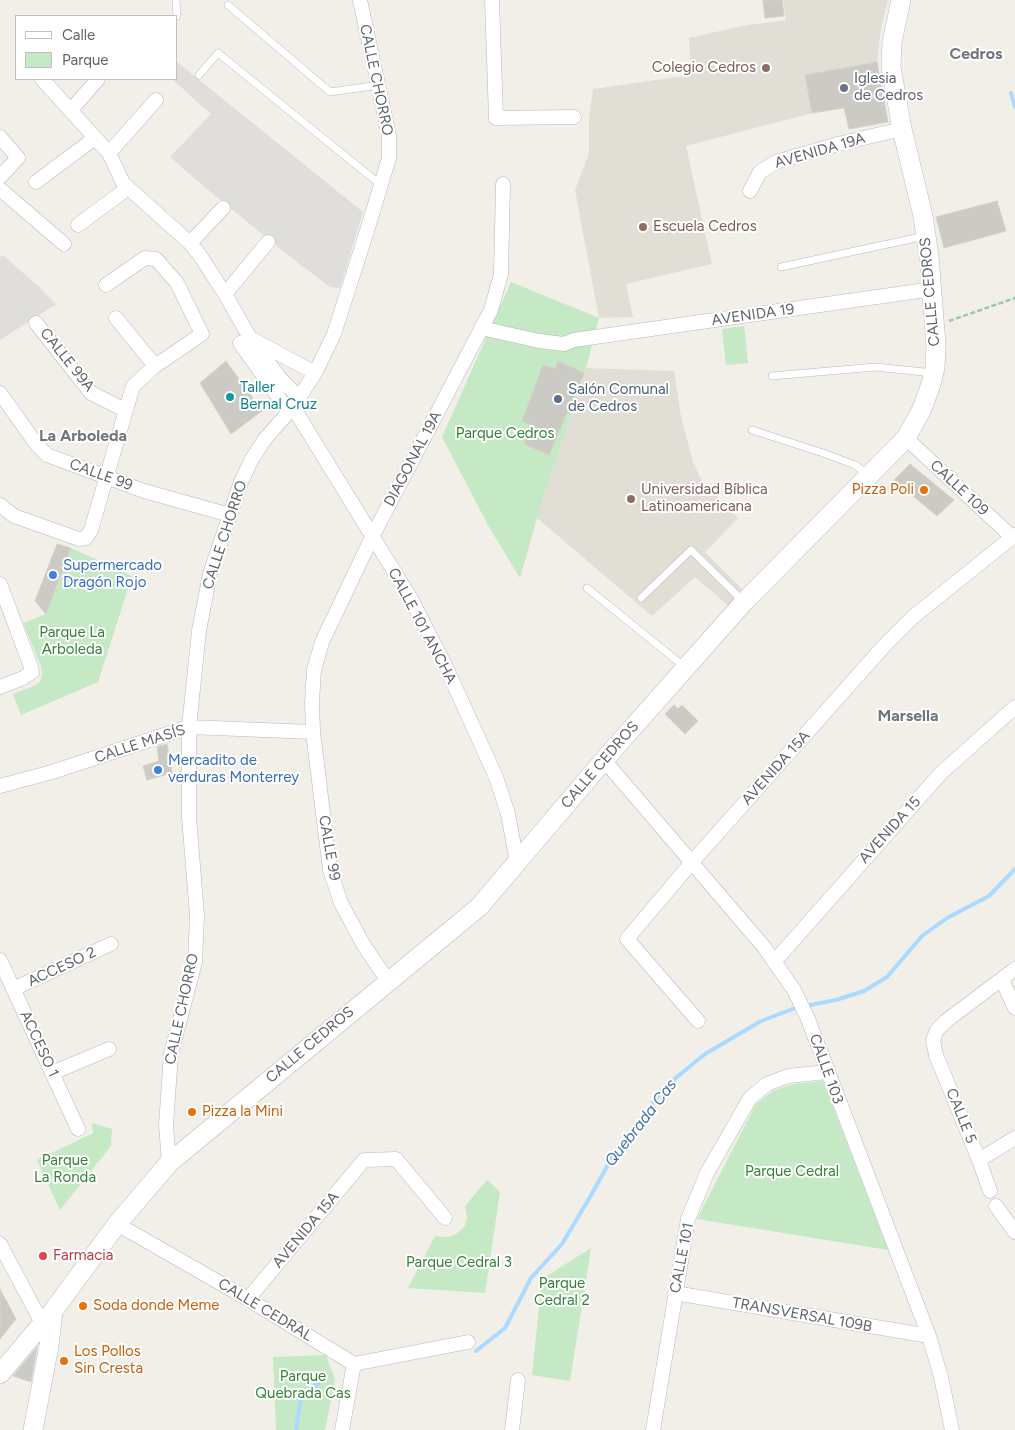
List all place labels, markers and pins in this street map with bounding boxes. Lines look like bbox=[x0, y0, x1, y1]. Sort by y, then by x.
place label: Colegio Cedros bbox=[652, 59, 756, 77]
marker: Colegio Cedros bbox=[760, 62, 772, 74]
place label: Iglesia de Cedros bbox=[854, 70, 923, 105]
marker: Iglesia de Cedros bbox=[838, 82, 850, 94]
place label: Escuela Cedros bbox=[653, 218, 757, 236]
marker: Escuela Cedros bbox=[637, 221, 649, 233]
place label: Taller Bernal Cruz bbox=[240, 379, 317, 414]
place label: Salón Comunal de Cedros bbox=[568, 381, 669, 416]
marker: Taller Bernal Cruz bbox=[224, 391, 236, 403]
marker: Salón Comunal de Cedros bbox=[552, 393, 564, 405]
place label: Universidad Bíblica Latinoamericana bbox=[641, 481, 768, 516]
place label: Pizza Poli bbox=[852, 481, 914, 499]
marker: Pizza Poli bbox=[918, 484, 930, 496]
marker: Universidad Bíblica Latinoamericana bbox=[625, 493, 637, 505]
place label: Supermercado Dragón Rojo bbox=[63, 557, 162, 592]
marker: Supermercado Dragón Rojo bbox=[47, 569, 59, 581]
place label: Mercadito de verduras Monterrey bbox=[168, 752, 299, 787]
marker: Mercadito de verduras Monterrey bbox=[152, 764, 164, 776]
place label: Pizza la Mini bbox=[202, 1103, 283, 1121]
marker: Pizza la Mini bbox=[186, 1106, 198, 1118]
place label: Farmacia bbox=[53, 1247, 113, 1265]
marker: Farmacia bbox=[37, 1250, 49, 1262]
place label: Soda donde Meme bbox=[93, 1297, 219, 1315]
marker: Soda donde Meme bbox=[77, 1300, 89, 1312]
place label: Los Pollos Sin Cresta bbox=[74, 1343, 143, 1378]
marker: Los Pollos Sin Cresta bbox=[58, 1355, 70, 1367]

